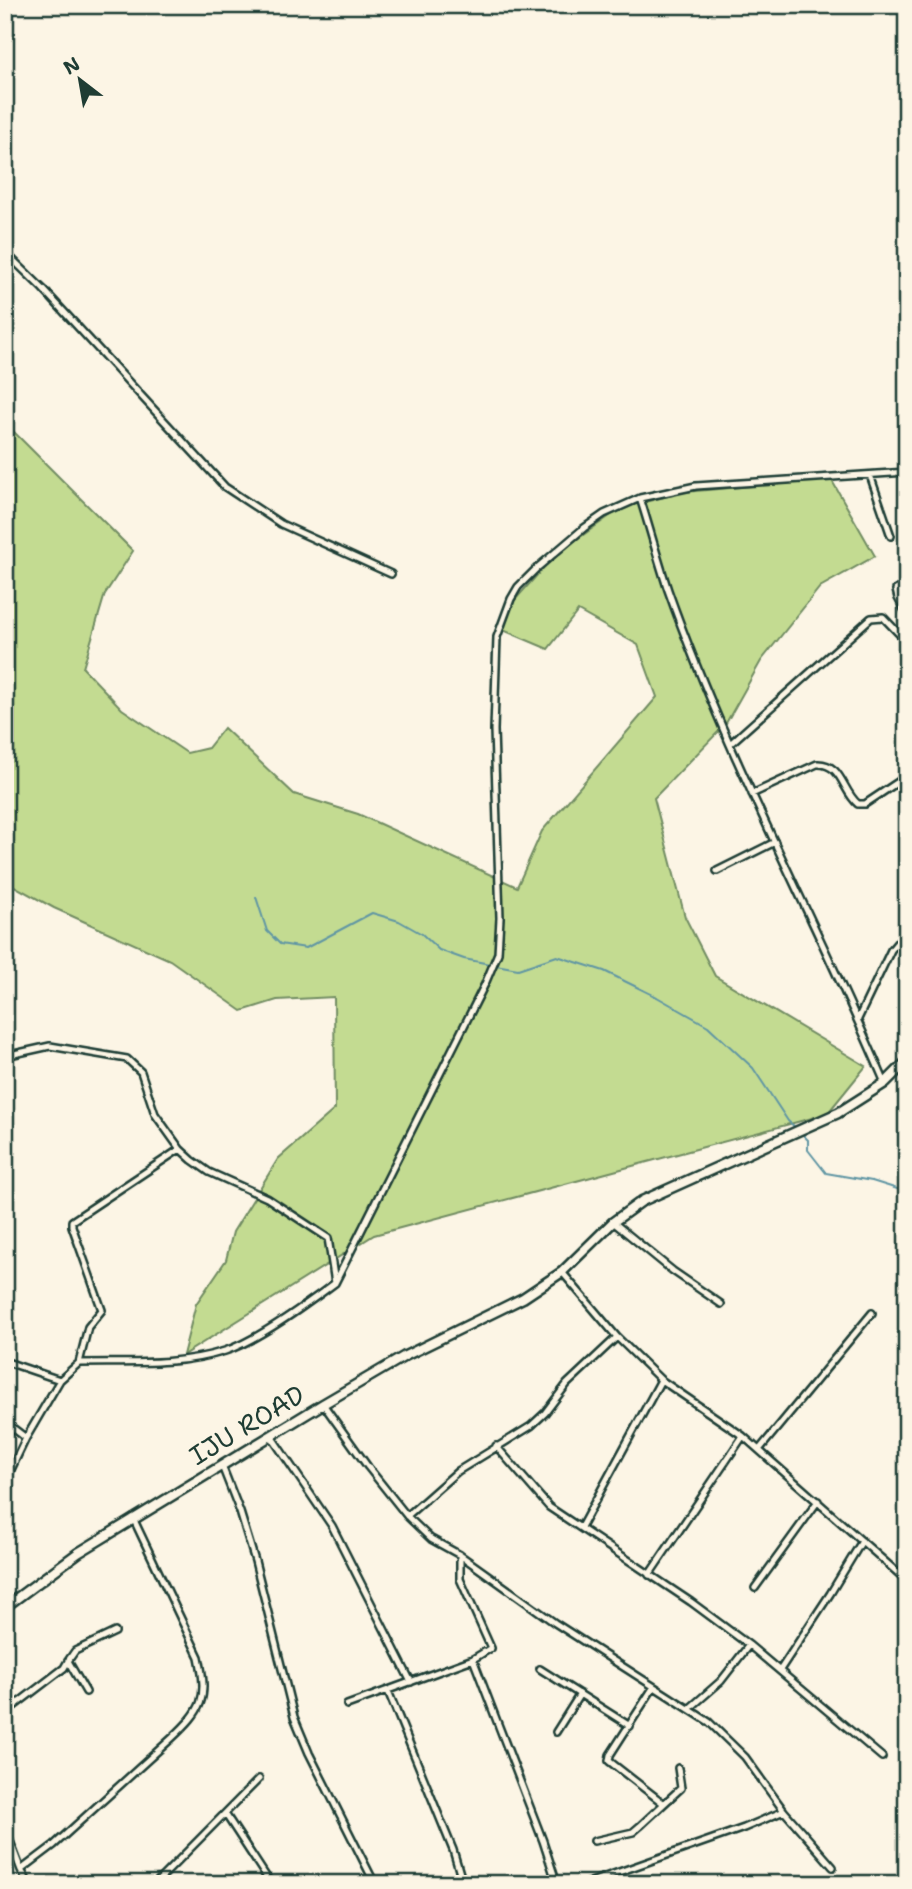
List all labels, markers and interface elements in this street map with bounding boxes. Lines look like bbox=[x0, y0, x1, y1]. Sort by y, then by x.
north arrow bbox=[46, 46, 116, 116]
text: N bbox=[59, 51, 84, 80]
street label: IJU ROAD bbox=[183, 1376, 311, 1473]

